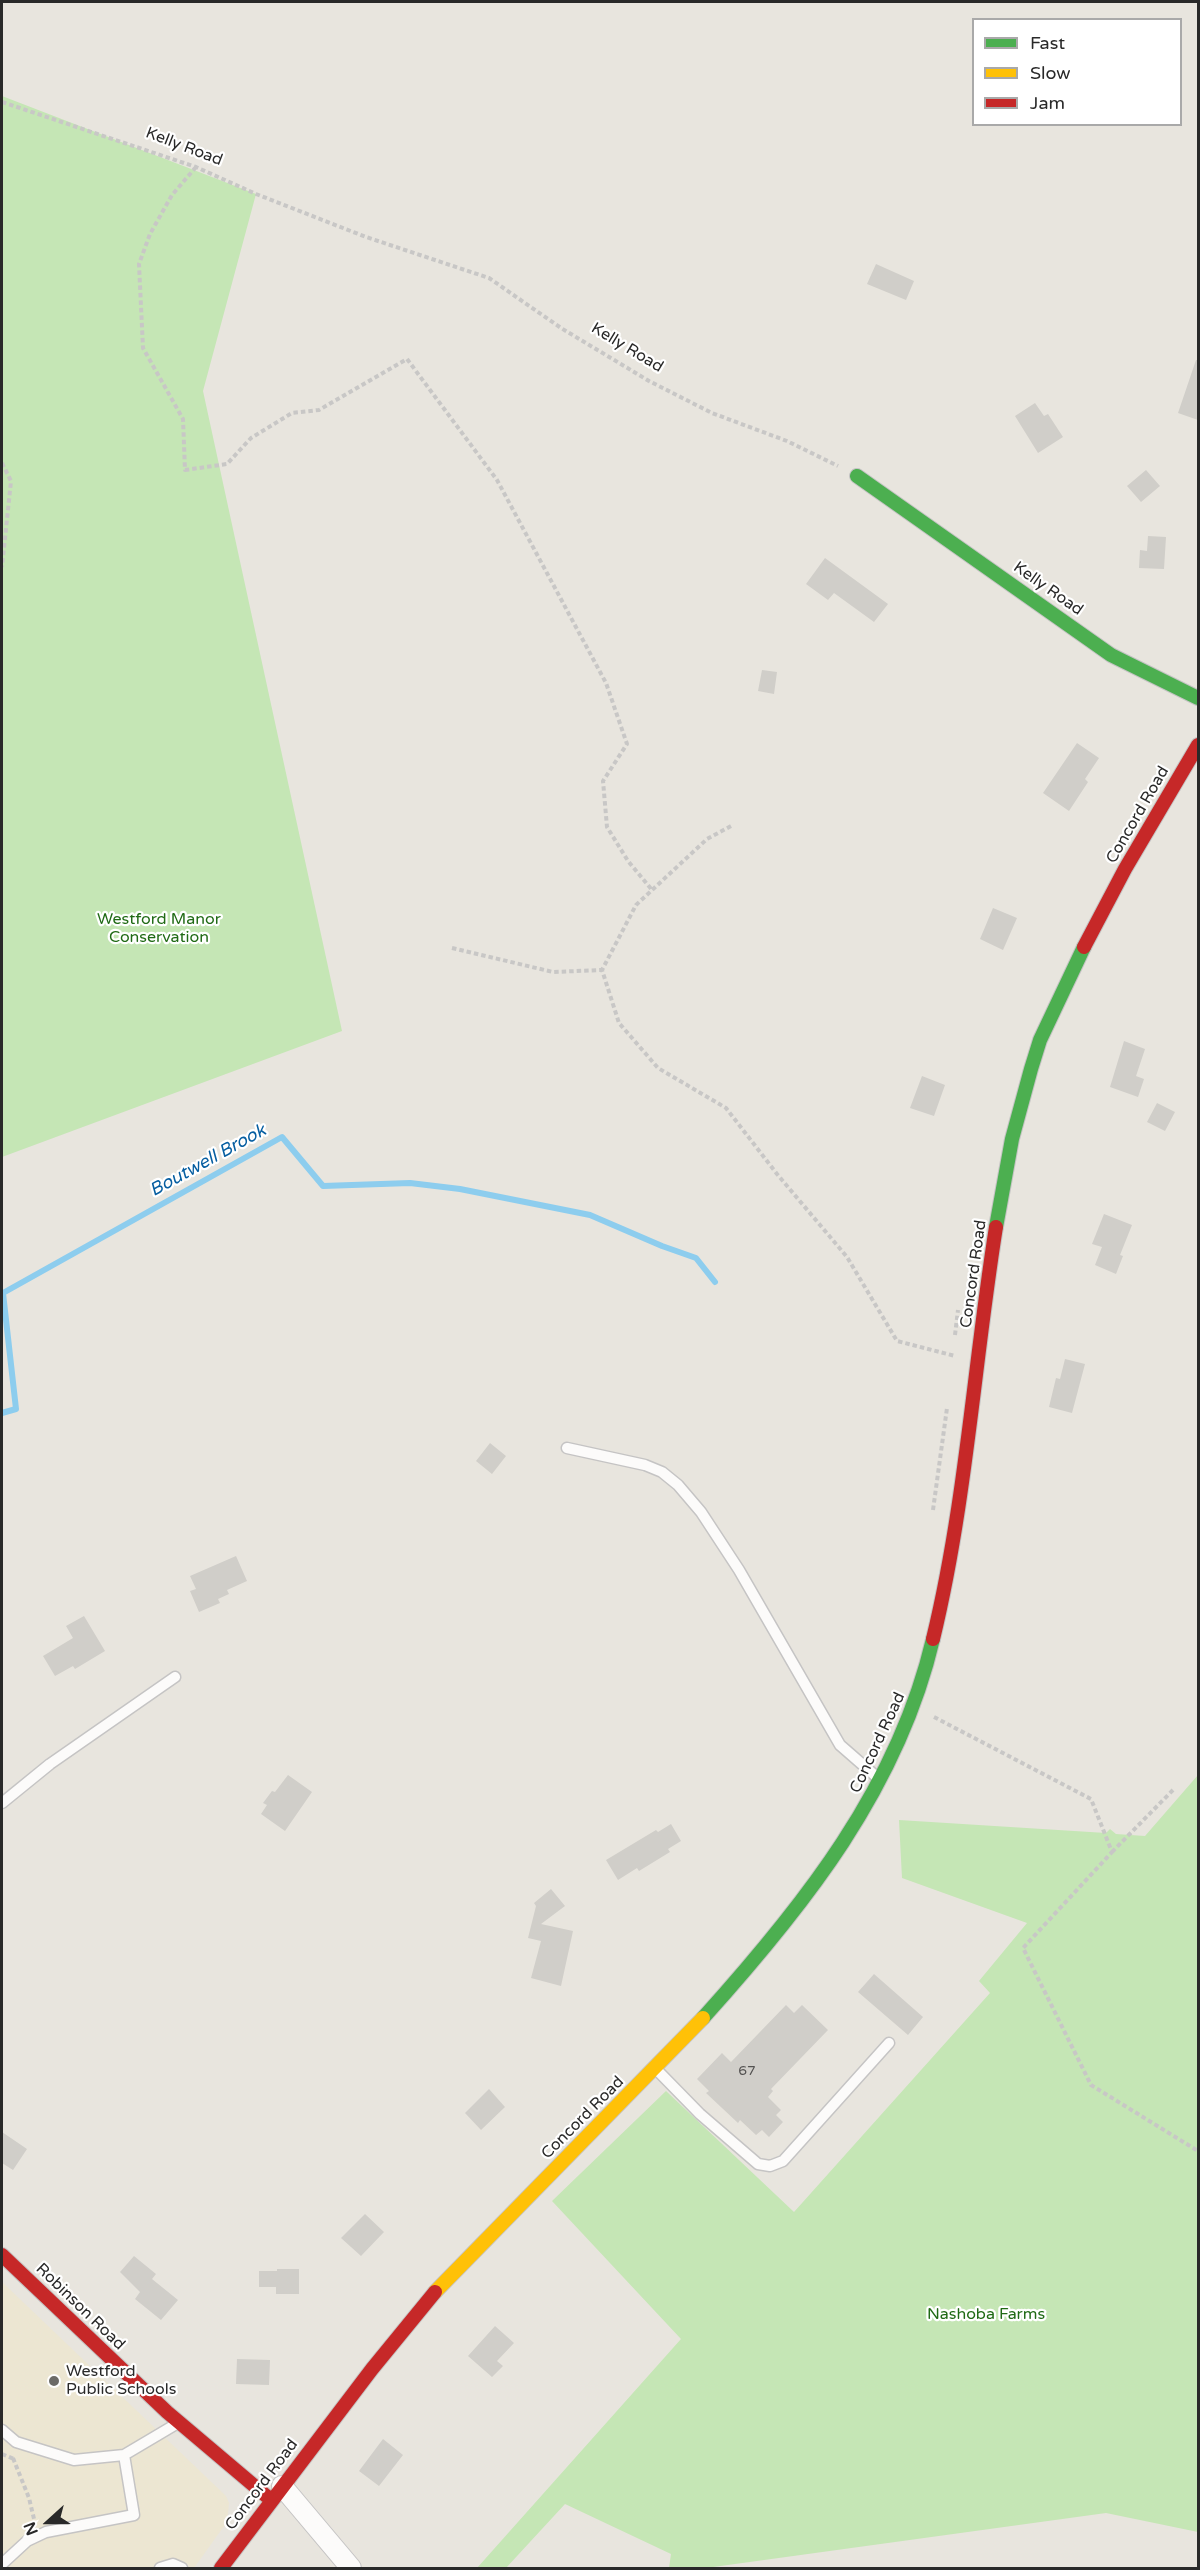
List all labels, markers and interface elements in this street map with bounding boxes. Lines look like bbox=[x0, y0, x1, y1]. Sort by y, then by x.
legend bbox=[972, 18, 1182, 126]
text: Fast bbox=[1030, 32, 1065, 54]
text: Slow bbox=[1030, 62, 1071, 84]
text: Jam bbox=[1030, 92, 1065, 114]
street label: Kelly Road bbox=[143, 124, 225, 170]
street label: Kelly Road bbox=[587, 319, 667, 377]
street label: Kelly Road bbox=[1009, 558, 1087, 620]
street label: Concord Road bbox=[1102, 763, 1174, 867]
park label: Westford Manor Conservation bbox=[97, 910, 221, 948]
water label: Boutwell Brook bbox=[146, 1120, 270, 1202]
street label: Concord Road bbox=[957, 1219, 991, 1329]
street label: Concord Road bbox=[846, 1690, 910, 1796]
house number: 67 bbox=[738, 2063, 756, 2079]
street label: Concord Road bbox=[538, 2073, 628, 2163]
street label: Robinson Road bbox=[31, 2260, 129, 2354]
park label: Nashoba Farms bbox=[927, 2305, 1045, 2325]
place label: Westford Public Schools bbox=[66, 2362, 176, 2400]
marker: Westford Public Schools bbox=[47, 2374, 61, 2388]
street label: Concord Road bbox=[222, 2436, 302, 2534]
north arrow bbox=[18, 2492, 78, 2552]
text: N bbox=[20, 2519, 43, 2538]

